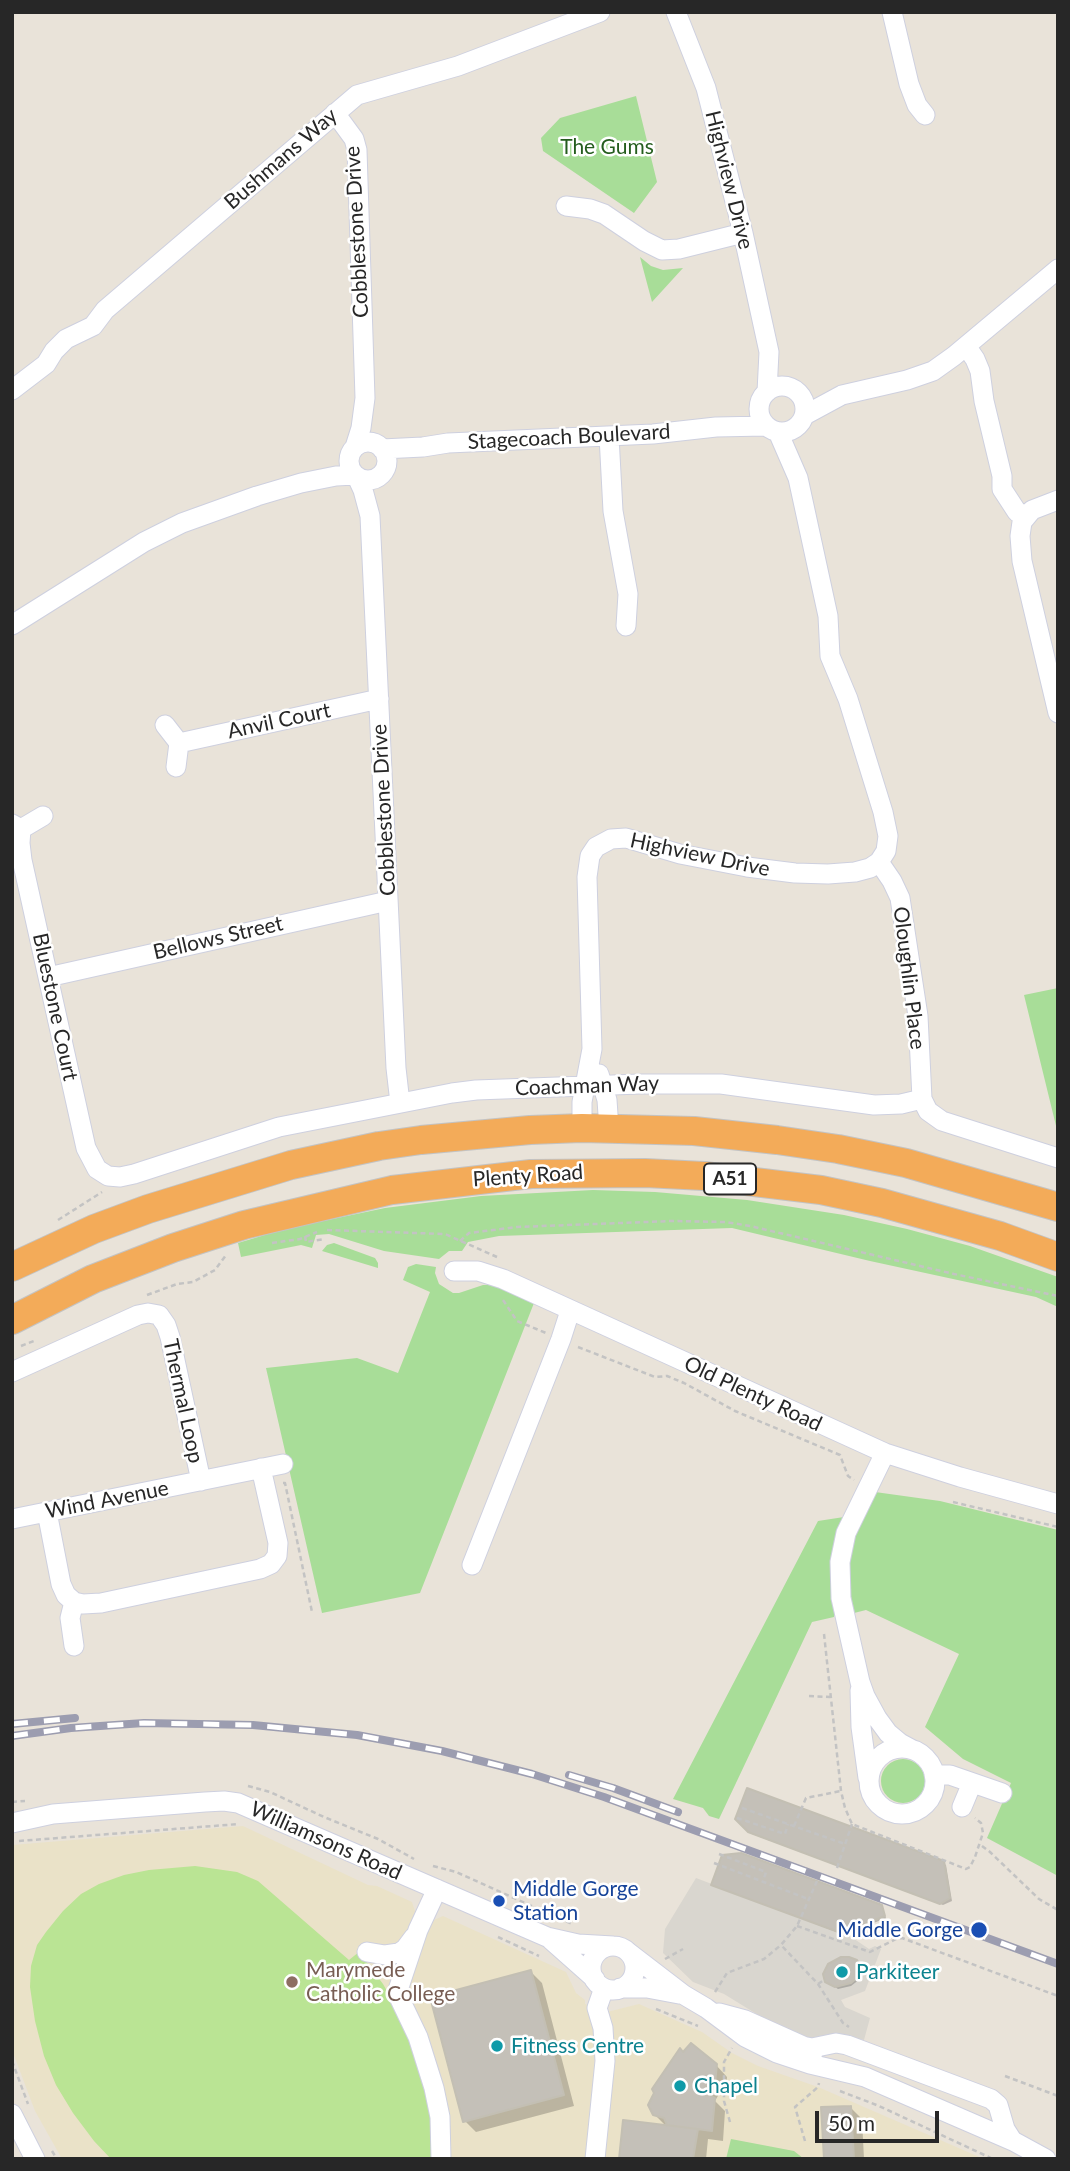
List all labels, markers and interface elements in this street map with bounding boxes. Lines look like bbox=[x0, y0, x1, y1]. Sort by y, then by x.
street label: Bushmans Way bbox=[219, 103, 343, 215]
street label: Highview Drive bbox=[700, 108, 758, 252]
park label: The Gums bbox=[560, 134, 654, 160]
street label: Cobblestone Drive bbox=[340, 145, 374, 319]
street label: Stagecoach Boulevard bbox=[467, 419, 671, 455]
street label: Anvil Court bbox=[225, 698, 333, 744]
street label: Cobblestone Drive bbox=[367, 723, 401, 897]
street label: Highview Drive bbox=[628, 828, 772, 882]
street label: Oloughlin Place bbox=[888, 905, 930, 1051]
street label: Bellows Street bbox=[151, 911, 285, 965]
street label: Bluestone Court bbox=[27, 931, 83, 1083]
street label: Coachman Way bbox=[514, 1071, 660, 1101]
street label: Plenty Road bbox=[472, 1160, 584, 1192]
road number: A51 bbox=[704, 1163, 756, 1194]
street label: Thermal Loop bbox=[158, 1337, 208, 1465]
street label: Old Plenty Road bbox=[680, 1351, 826, 1437]
street label: Wind Avenue bbox=[43, 1476, 171, 1524]
street label: Williamsons Road bbox=[246, 1796, 406, 1886]
place label: Middle Gorge Station bbox=[513, 1876, 639, 1926]
marker: Middle Gorge Station bbox=[491, 1893, 507, 1909]
place label: Middle Gorge bbox=[837, 1917, 963, 1943]
marker: Middle Gorge bbox=[969, 1920, 989, 1940]
place label: Marymede Catholic College bbox=[306, 1957, 455, 2007]
place label: Parkiteer bbox=[856, 1959, 939, 1985]
marker: Parkiteer bbox=[834, 1964, 850, 1980]
marker: Marymede Catholic College bbox=[284, 1974, 300, 1990]
place label: Fitness Centre bbox=[511, 2033, 644, 2059]
marker: Fitness Centre bbox=[489, 2038, 505, 2054]
place label: Chapel bbox=[694, 2073, 758, 2099]
marker: Chapel bbox=[672, 2078, 688, 2094]
scale bar bbox=[818, 2098, 942, 2142]
text: 50 m bbox=[828, 2110, 875, 2135]

